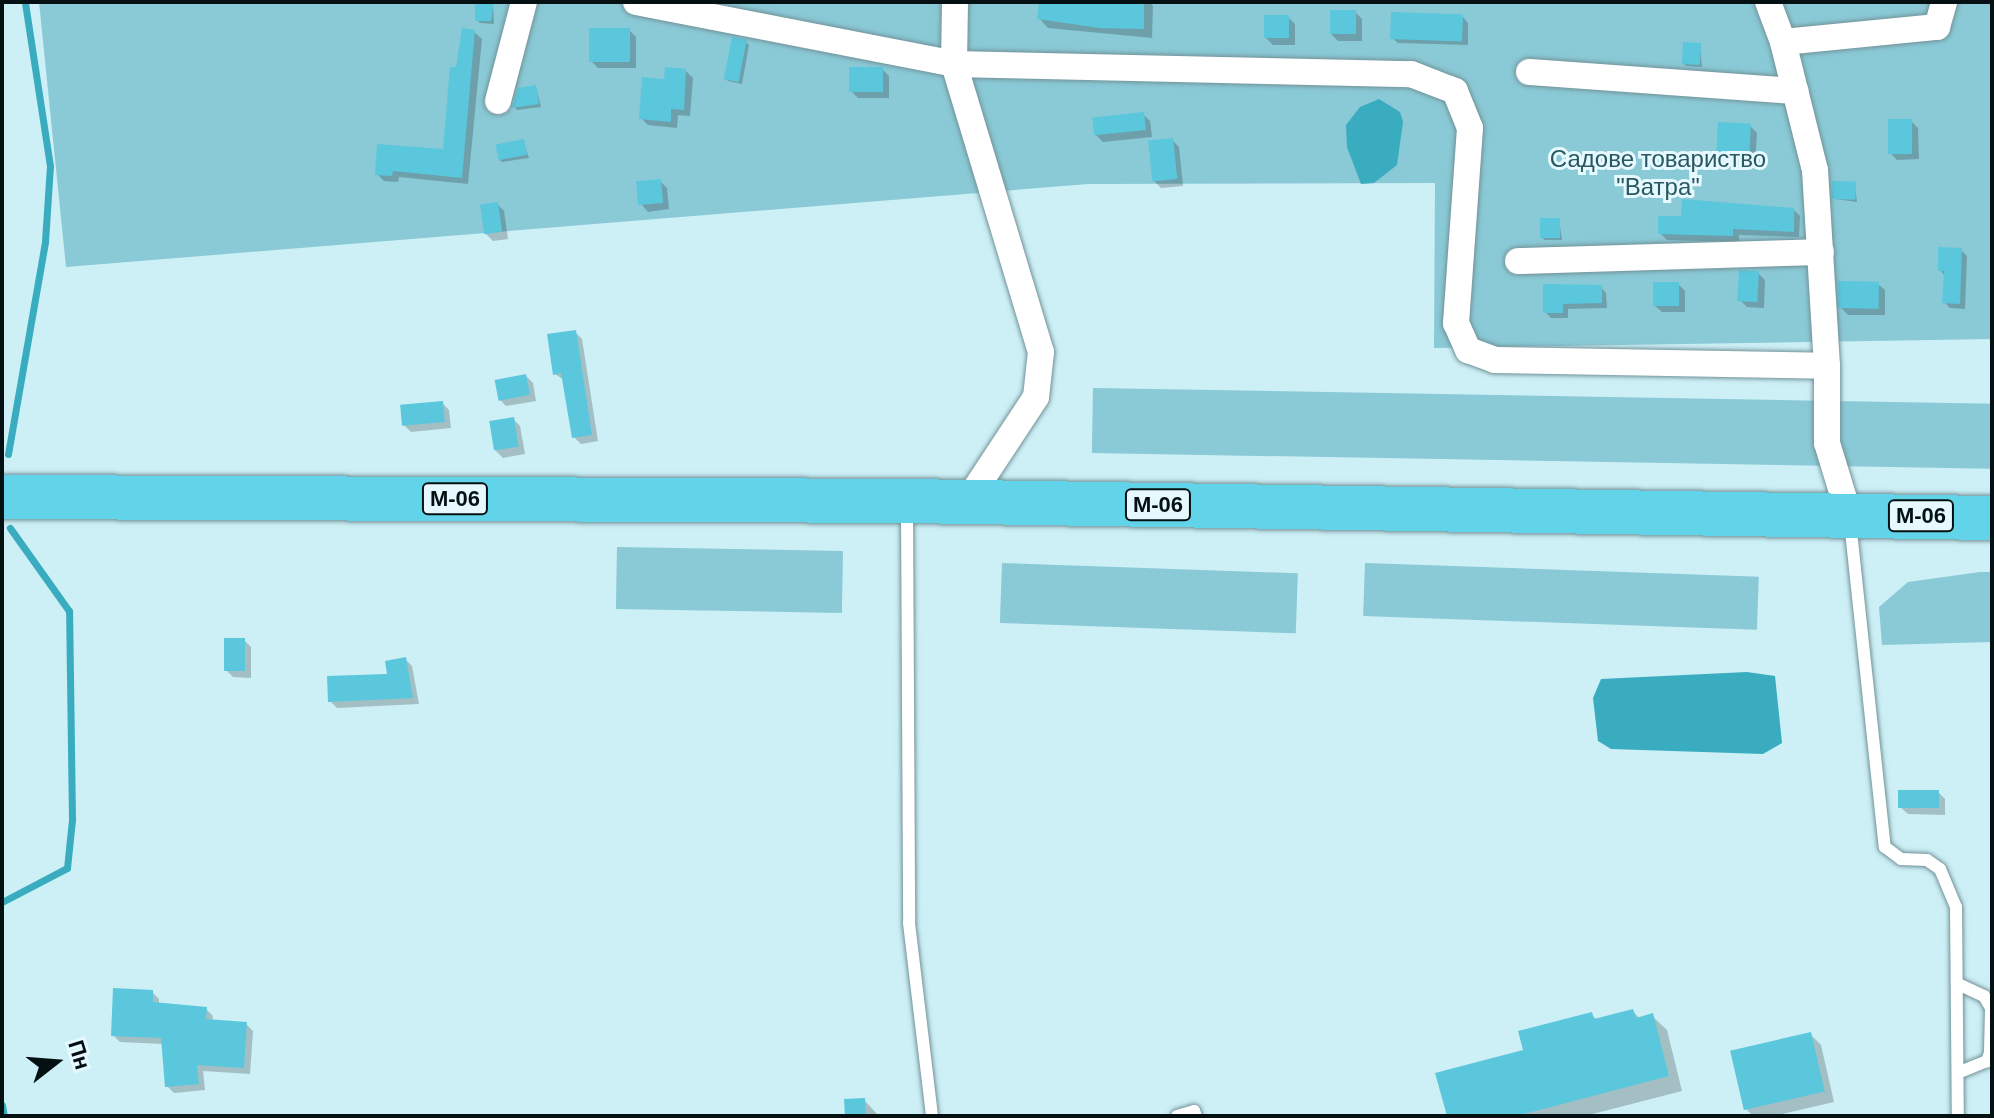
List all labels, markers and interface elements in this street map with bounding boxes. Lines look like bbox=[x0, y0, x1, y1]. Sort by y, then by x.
park label: Садове товариство "Ватра" bbox=[1550, 145, 1766, 201]
road number: М-06 bbox=[421, 481, 489, 517]
road number: М-06 bbox=[1124, 487, 1192, 523]
road number: М-06 bbox=[1887, 498, 1955, 534]
north arrow bbox=[16, 1022, 96, 1102]
text: Пн bbox=[63, 1037, 96, 1072]

